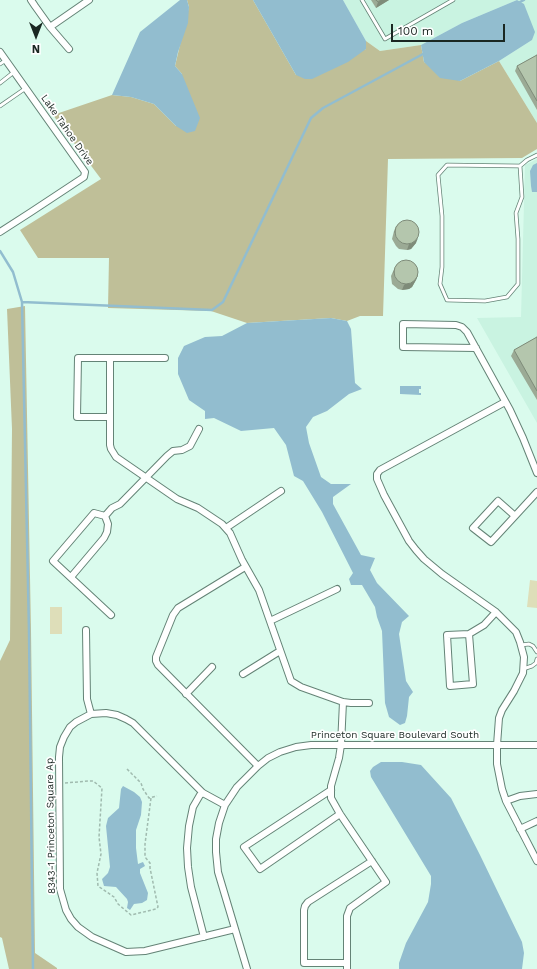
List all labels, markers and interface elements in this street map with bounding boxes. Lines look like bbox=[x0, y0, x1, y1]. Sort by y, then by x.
north arrow bbox=[16, 16, 56, 56]
scale bar bbox=[393, 16, 507, 42]
text: 100 m bbox=[398, 24, 433, 38]
text: N bbox=[32, 42, 40, 55]
street label: Lake Tahoe Drive bbox=[38, 92, 96, 168]
street label: Princeton Square Boulevard South bbox=[311, 729, 479, 741]
street label: 8343-1 Princeton Square Ap bbox=[44, 758, 58, 894]

